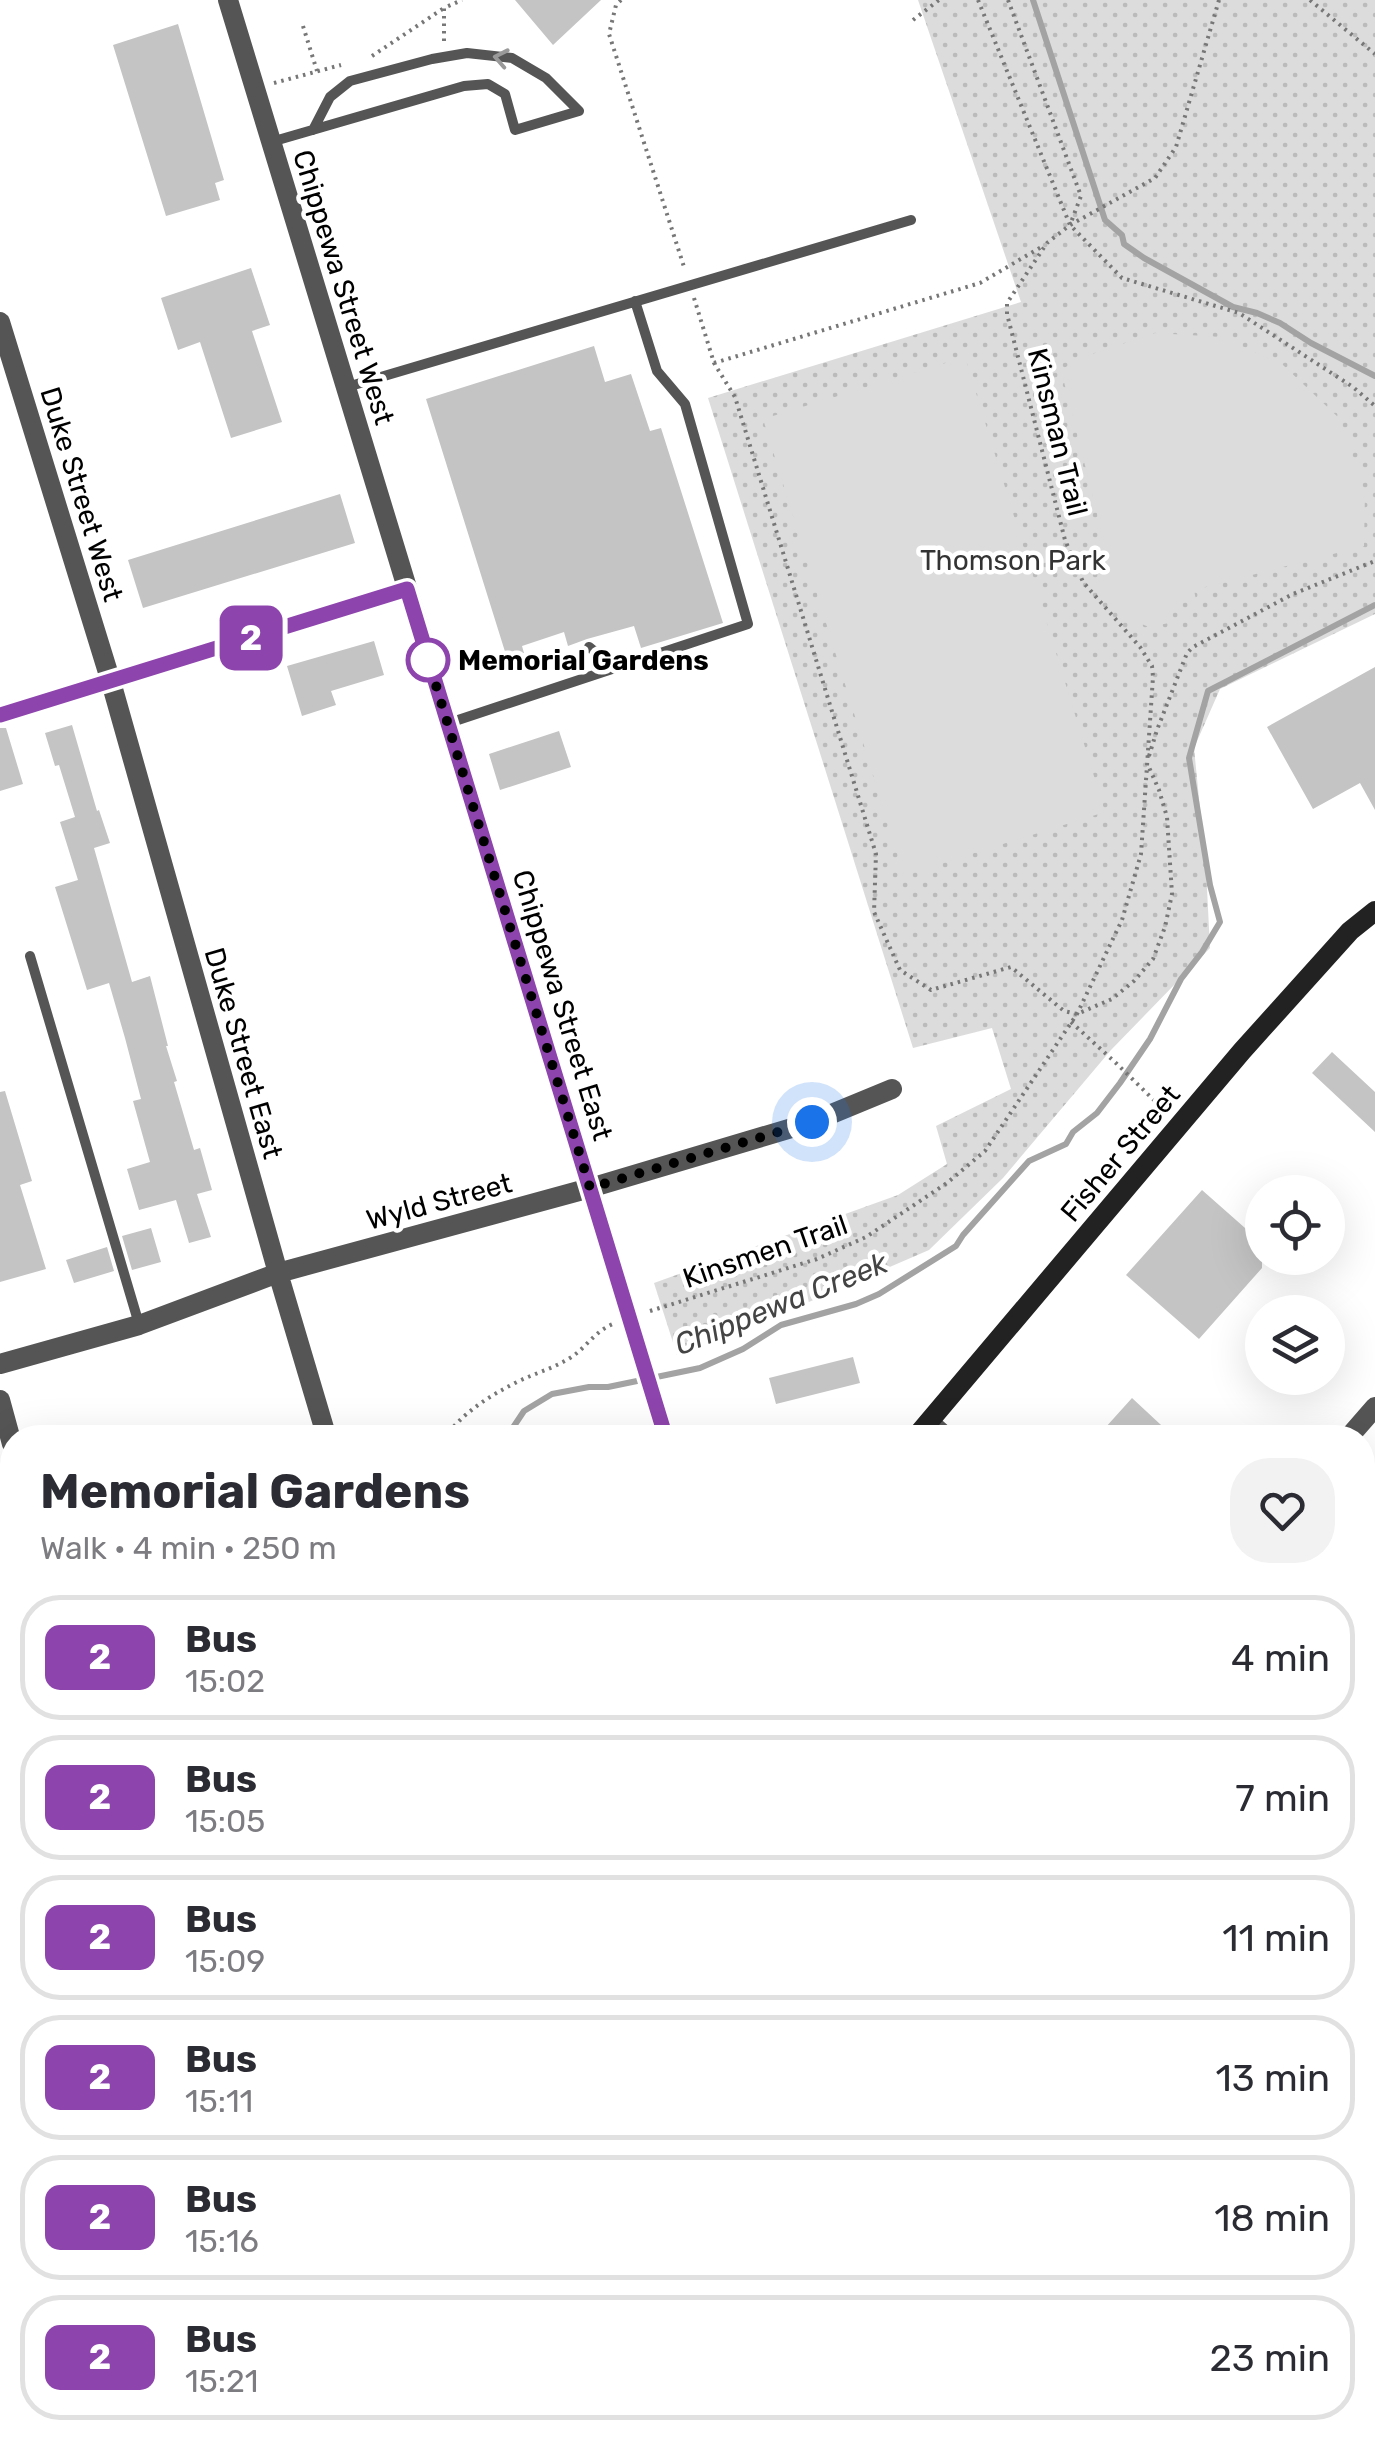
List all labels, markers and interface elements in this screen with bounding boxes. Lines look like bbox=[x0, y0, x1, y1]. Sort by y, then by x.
one-way arrow bbox=[493, 48, 509, 69]
street label: Chippewa Street West bbox=[286, 146, 401, 429]
street label: Kinsman Trail bbox=[1021, 345, 1094, 519]
street label: Duke Street West bbox=[33, 383, 130, 605]
park label: Thomson Park bbox=[920, 544, 1107, 577]
line badge: 2 bbox=[218, 606, 284, 670]
text: 2 bbox=[240, 617, 262, 659]
marker: Memorial Gardens bbox=[407, 639, 449, 681]
place label: Memorial Gardens bbox=[458, 644, 709, 677]
street label: Chippewa Street East bbox=[506, 866, 619, 1144]
street label: Duke Street East bbox=[198, 944, 289, 1162]
street label: Fisher Street bbox=[1054, 1078, 1187, 1228]
your location bbox=[787, 1097, 837, 1147]
street label: Wyld Street bbox=[363, 1166, 515, 1237]
map controls bbox=[1245, 1175, 1345, 1395]
button: locate bbox=[1245, 1175, 1345, 1275]
street label: Kinsmen Trail bbox=[679, 1208, 852, 1295]
water label: Chippewa Creek bbox=[669, 1245, 893, 1363]
button: layers bbox=[1245, 1295, 1345, 1395]
button: heart bbox=[1230, 1458, 1335, 1563]
text: Memorial Gardens bbox=[40, 1463, 470, 1520]
text: Walk · 4 min · 250 m bbox=[40, 1529, 337, 1567]
text: Bus bbox=[185, 1616, 257, 1662]
text: 4 min bbox=[1231, 1635, 1330, 1681]
text: 2 bbox=[89, 1636, 111, 1678]
text: 15:02 bbox=[185, 1662, 265, 1700]
text: Bus bbox=[185, 1756, 257, 1802]
text: 7 min bbox=[1235, 1775, 1330, 1821]
text: 2 bbox=[89, 1776, 111, 1818]
text: 15:05 bbox=[185, 1802, 265, 1840]
text: Bus bbox=[185, 1896, 257, 1942]
text: 11 min bbox=[1222, 1915, 1330, 1961]
text: 2 bbox=[89, 1916, 111, 1958]
text: 15:09 bbox=[185, 1942, 265, 1980]
text: Bus bbox=[185, 2036, 257, 2082]
text: 13 min bbox=[1216, 2055, 1330, 2101]
text: 2 bbox=[89, 2056, 111, 2098]
text: 15:11 bbox=[185, 2082, 253, 2120]
text: Bus bbox=[185, 2176, 257, 2222]
text: 18 min bbox=[1214, 2195, 1330, 2241]
text: 2 bbox=[89, 2196, 111, 2238]
text: 15:16 bbox=[185, 2222, 259, 2260]
text: Bus bbox=[185, 2316, 257, 2362]
text: 23 min bbox=[1210, 2335, 1330, 2381]
text: 2 bbox=[89, 2336, 111, 2378]
text: 15:21 bbox=[185, 2362, 258, 2400]

